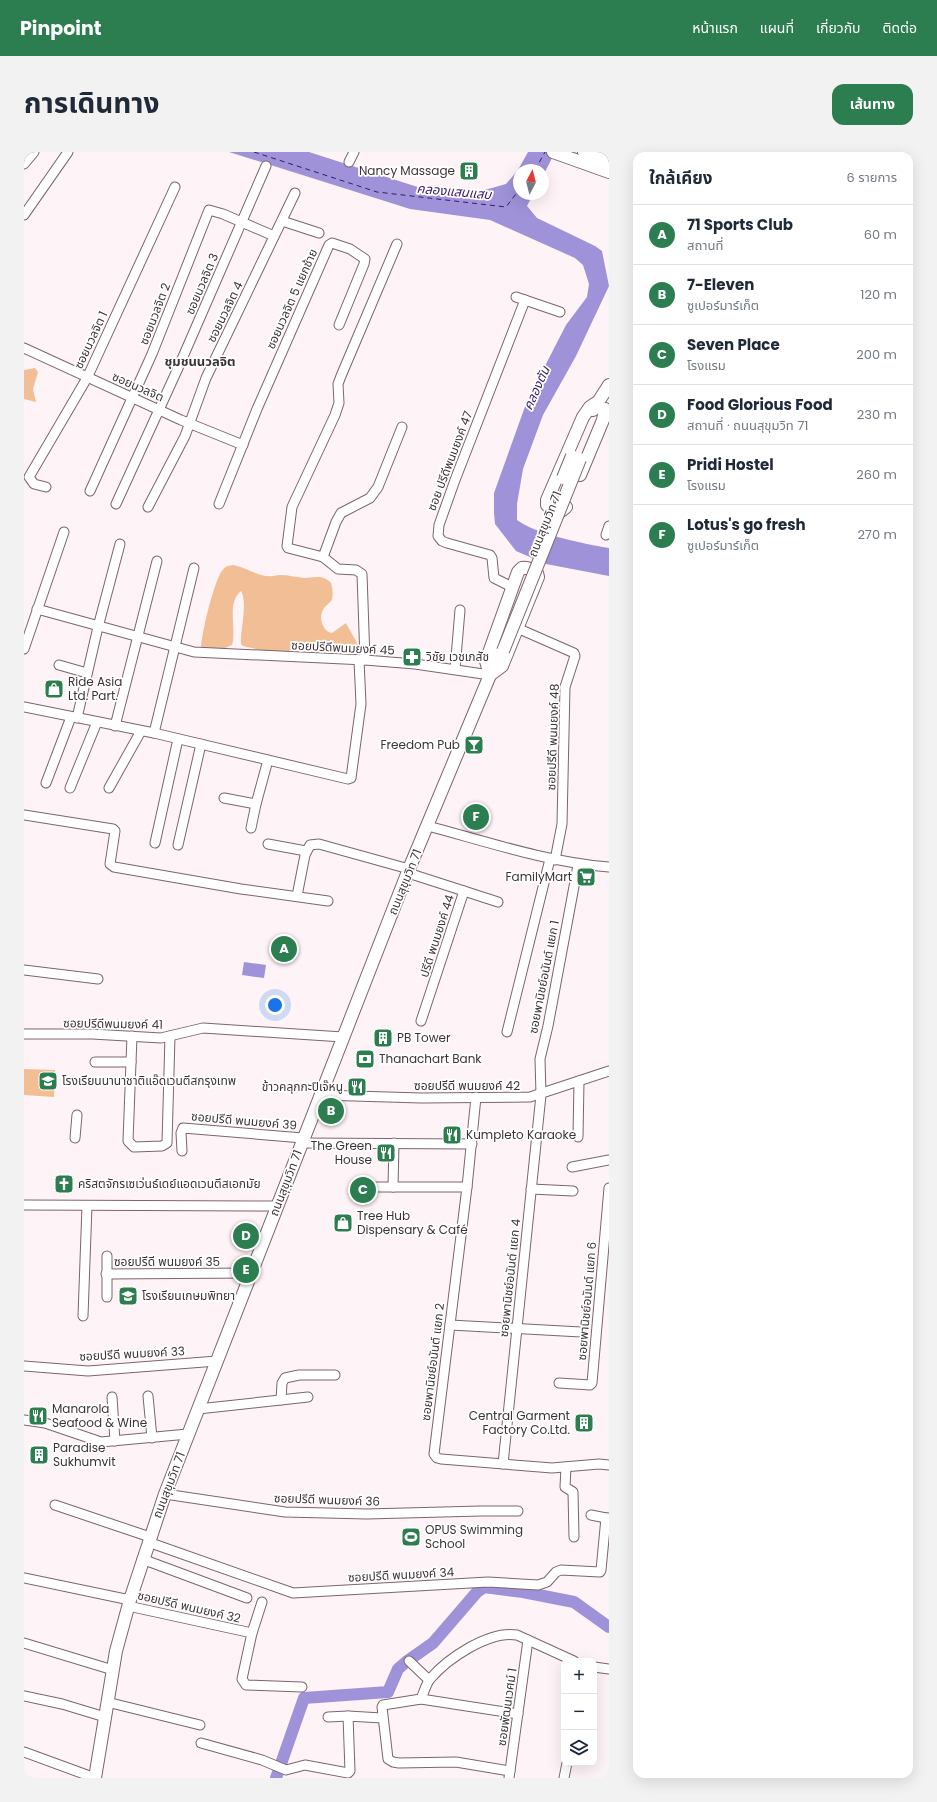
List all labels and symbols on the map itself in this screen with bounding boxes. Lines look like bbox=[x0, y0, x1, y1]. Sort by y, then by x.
building icon: Nancy Massage bbox=[458, 160, 480, 182]
place label: Nancy Massage bbox=[359, 162, 455, 179]
north arrow bbox=[513, 164, 549, 200]
water label: คลองแสนแสบ bbox=[416, 179, 493, 204]
street label: ซอยนวลจิต 5 แยกซ้าย bbox=[262, 246, 321, 352]
street label: ซอยนวลจิต 3 bbox=[181, 251, 222, 317]
street label: ซอยนวลจิต 4 bbox=[203, 278, 247, 345]
street label: ซอยนวลจิต 2 bbox=[135, 280, 174, 347]
street label: ซอยนวลจิต 1 bbox=[70, 308, 111, 371]
district label: ชุมชนนวลจิต bbox=[164, 352, 236, 371]
water label: คลองตัน bbox=[518, 362, 555, 413]
street label: ซอยนวลจิต bbox=[110, 368, 167, 405]
street label: ซอย ปรีดีพนมยงค์ 47 bbox=[423, 408, 477, 513]
street label: ถนนสุขุมวิท 71 bbox=[524, 488, 565, 559]
street label: ซอยปรีดีพนมยงค์ 45 bbox=[291, 636, 395, 659]
pharmacy icon: วิชัย เวชเภสัช bbox=[401, 646, 423, 668]
place label: วิชัย เวชเภสัช bbox=[425, 648, 489, 665]
place label: Ride Asia Ltd. Part. bbox=[68, 673, 122, 704]
shop icon: Ride Asia Ltd. Part. bbox=[43, 678, 65, 700]
street label: ซอยปรีดี พนมยงค์ 48 bbox=[542, 683, 563, 791]
bar icon: Freedom Pub bbox=[463, 734, 485, 756]
place label: Freedom Pub bbox=[380, 736, 460, 753]
pin: F bbox=[463, 802, 489, 832]
street label: ถนนสุขุมวิท 71 bbox=[384, 846, 425, 917]
supermarket icon: FamilyMart bbox=[575, 866, 597, 888]
place label: FamilyMart bbox=[506, 868, 572, 885]
street label: ปรีดี พนมยงค์ 44 bbox=[415, 892, 458, 979]
street label: ซอยพานิชย์อนันต์ แยก 1 bbox=[524, 919, 563, 1035]
pin: A bbox=[271, 934, 297, 964]
your location bbox=[265, 995, 285, 1015]
street label: ซอยปรีดีพนมยงค์ 41 bbox=[63, 1014, 163, 1033]
building icon: PB Tower bbox=[372, 1027, 394, 1049]
place label: PB Tower bbox=[397, 1029, 451, 1046]
bank icon: Thanachart Bank bbox=[354, 1048, 376, 1070]
place label: Thanachart Bank bbox=[379, 1050, 482, 1067]
school or university icon: โรงเรียนนานาชาติแอ๊ดเวนตีสกรุงเทพ bbox=[37, 1070, 59, 1092]
place label: โรงเรียนนานาชาติแอ๊ดเวนตีสกรุงเทพ bbox=[62, 1072, 236, 1089]
restaurant icon: ข้าวคลุกกะปิเจ๊หนู bbox=[346, 1076, 368, 1098]
street label: ซอยปรีดี พนมยงค์ 42 bbox=[414, 1077, 520, 1094]
place label: ข้าวคลุกกะปิเจ๊หนู bbox=[262, 1078, 343, 1095]
pin: B bbox=[318, 1096, 344, 1126]
street label: ซอยปรีดี พนมยงค์ 39 bbox=[190, 1107, 298, 1134]
restaurant icon: Kumpleto Karaoke bbox=[441, 1124, 463, 1146]
place label: Kumpleto Karaoke bbox=[466, 1126, 576, 1143]
place label: The Green House bbox=[311, 1137, 372, 1168]
restaurant icon: The Green House bbox=[375, 1142, 397, 1164]
street label: ถนนสุขุมวิท 71 bbox=[265, 1147, 306, 1218]
church icon: คริสตจักรเซเว่นธ์เดย์แอดเวนตีสเอกมัย bbox=[53, 1173, 75, 1195]
place label: คริสตจักรเซเว่นธ์เดย์แอดเวนตีสเอกมัย bbox=[78, 1175, 261, 1192]
pin: C bbox=[350, 1175, 376, 1205]
place label: Tree Hub Dispensary & Café bbox=[357, 1207, 468, 1238]
shop icon: Tree Hub Dispensary & Café bbox=[332, 1212, 354, 1234]
street label: ซอยพานิชย์อนันต์ แยก 4 bbox=[495, 1217, 524, 1338]
pin: D bbox=[233, 1221, 259, 1251]
street label: ซอยพานิชย์อนันต์ แยก 6 bbox=[573, 1241, 600, 1361]
street label: ซอยปรีดี พนมยงค์ 35 bbox=[114, 1253, 220, 1270]
pin: E bbox=[233, 1255, 259, 1285]
school or university icon: โรงเรียนเกษมพิทยา bbox=[117, 1285, 139, 1307]
place label: โรงเรียนเกษมพิทยา bbox=[142, 1287, 235, 1304]
street label: ซอยพานิชย์อนันต์ แยก 2 bbox=[417, 1302, 448, 1422]
street label: ซอยปรีดี พนมยงค์ 33 bbox=[79, 1342, 185, 1365]
place label: Manarola Seafood & Wine bbox=[52, 1400, 147, 1431]
restaurant icon: Manarola Seafood & Wine bbox=[27, 1405, 49, 1427]
place label: Central Garment Factory Co.Ltd. bbox=[469, 1407, 570, 1438]
building icon: Central Garment Factory Co.Ltd. bbox=[573, 1412, 595, 1434]
place label: Paradise Sukhumvit bbox=[53, 1439, 116, 1470]
building icon: Paradise Sukhumvit bbox=[28, 1444, 50, 1466]
street label: ถนนสุขุมวิท 71 bbox=[148, 1449, 189, 1520]
street label: ซอยปรีดี พนมยงค์ 36 bbox=[274, 1489, 380, 1510]
place label: OPUS Swimming School bbox=[425, 1521, 523, 1552]
sports icon: OPUS Swimming School bbox=[400, 1526, 422, 1548]
street label: ซอยปรีดี พนมยงค์ 34 bbox=[347, 1563, 455, 1586]
street label: ซอยปรีดี พนมยงค์ 32 bbox=[136, 1586, 243, 1627]
street label: ซอยพัฒนเวศม์ 1 bbox=[493, 1667, 520, 1747]

